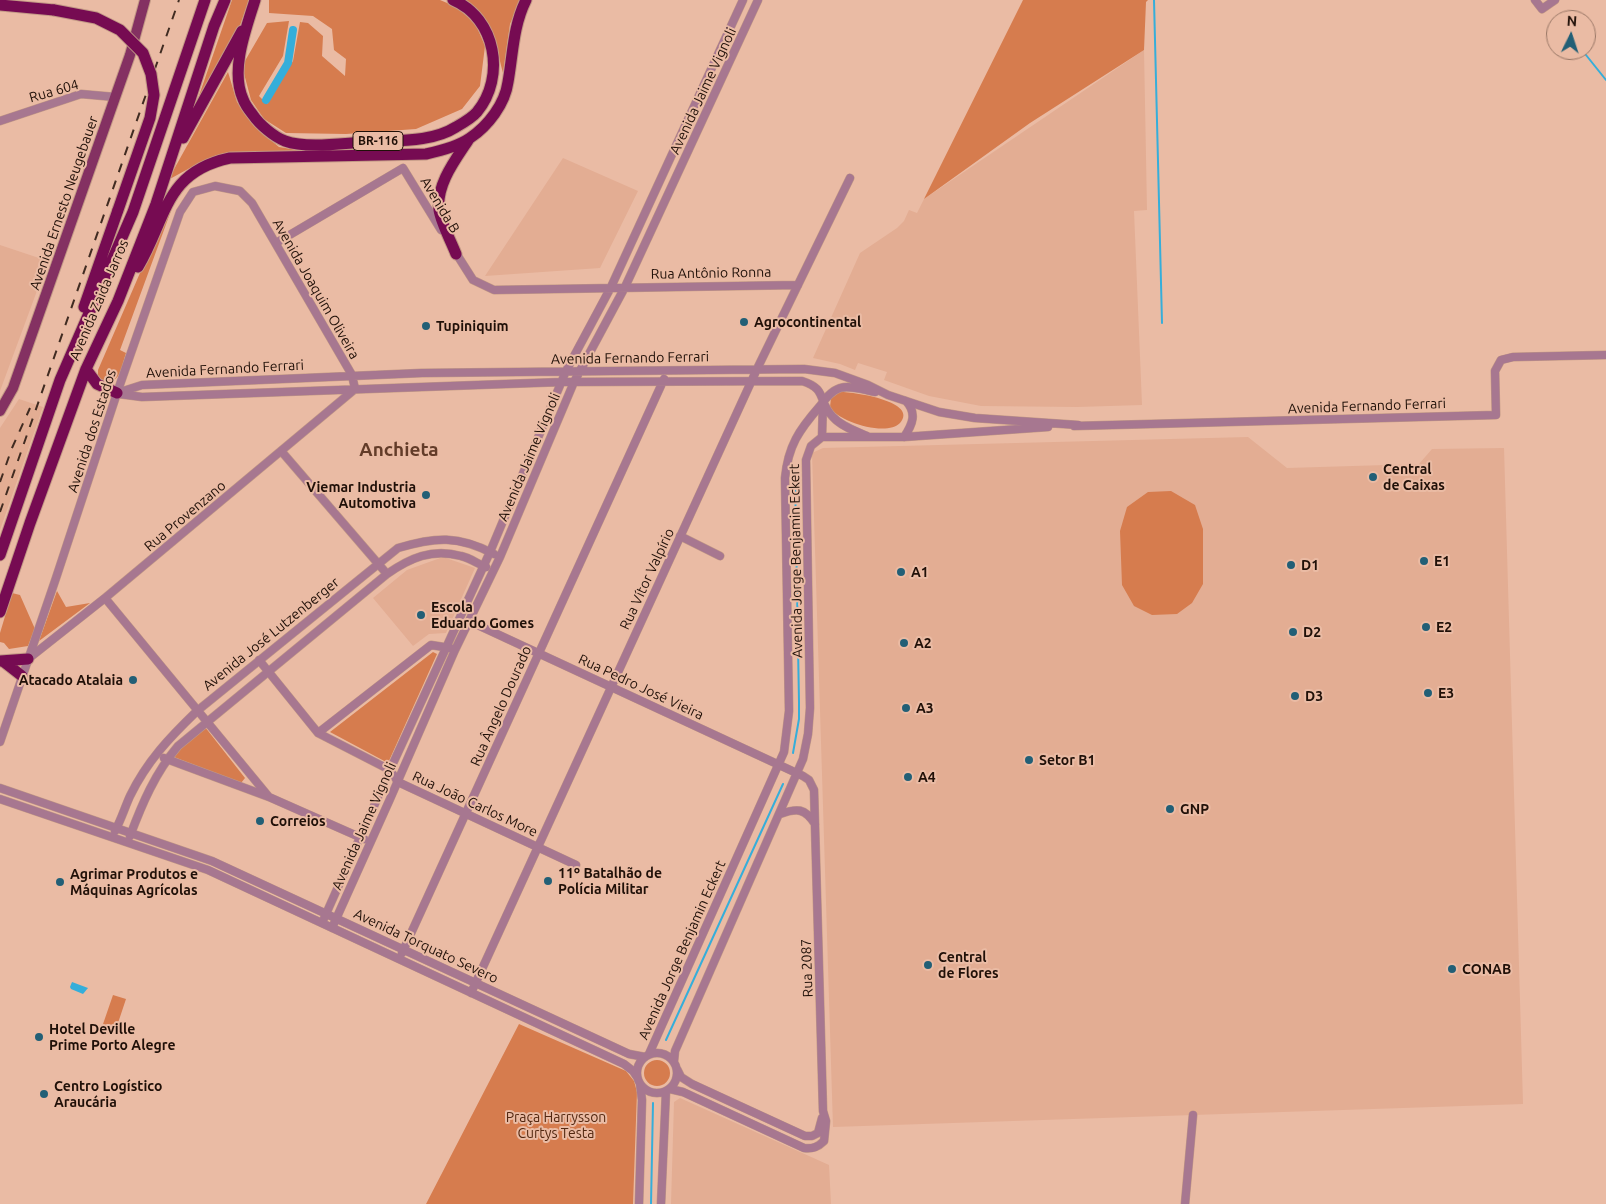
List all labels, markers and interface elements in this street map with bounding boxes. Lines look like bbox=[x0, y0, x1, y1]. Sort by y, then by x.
north arrow bbox=[1546, 10, 1596, 60]
text: N bbox=[1566, 13, 1578, 29]
street label: Avenida Jaime Vignoli bbox=[666, 25, 740, 157]
street label: Rua 604 bbox=[27, 76, 81, 106]
street label: Avenida Ernesto Neugebauer bbox=[26, 114, 102, 292]
road number: BR-116 bbox=[353, 132, 403, 150]
street label: Avenida B bbox=[417, 174, 463, 236]
street label: Avenida Joaquim Oliveira bbox=[269, 216, 363, 362]
street label: Avenida Zaida Jarros bbox=[66, 237, 132, 363]
street label: Rua Antônio Ronna bbox=[650, 264, 772, 282]
place label: Agrocontinental bbox=[754, 314, 861, 330]
marker: Agrocontinental bbox=[738, 316, 750, 328]
place label: Tupiniquim bbox=[436, 318, 509, 334]
marker: Tupiniquim bbox=[420, 320, 432, 332]
street label: Avenida Fernando Ferrari bbox=[551, 348, 709, 368]
street label: Avenida Fernando Ferrari bbox=[146, 356, 304, 382]
street label: Avenida dos Estados bbox=[64, 367, 120, 495]
street label: Avenida Jaime Vignoli bbox=[494, 390, 564, 524]
street label: Avenida Fernando Ferrari bbox=[1288, 395, 1446, 417]
district label: Anchieta bbox=[359, 439, 439, 461]
place label: Central de Caixas bbox=[1383, 461, 1445, 494]
street label: Avenida Jorge Benjamin Eckert bbox=[786, 464, 806, 658]
marker: Central de Caixas bbox=[1367, 471, 1379, 483]
street label: Rua Provenzano bbox=[141, 477, 229, 555]
place label: Viemar Industria Automotiva bbox=[306, 479, 416, 512]
marker: Viemar Industria Automotiva bbox=[420, 489, 432, 501]
street label: Rua Vítor Valpírio bbox=[616, 526, 678, 632]
place label: E1 bbox=[1434, 553, 1450, 569]
marker: E1 bbox=[1418, 555, 1430, 567]
place label: D1 bbox=[1301, 557, 1319, 573]
marker: D1 bbox=[1285, 559, 1297, 571]
place label: A1 bbox=[911, 564, 929, 580]
marker: A1 bbox=[895, 566, 907, 578]
street label: Avenida José Lutzenberger bbox=[199, 574, 343, 694]
place label: Escola Eduardo Gomes bbox=[431, 599, 534, 632]
marker: Escola Eduardo Gomes bbox=[415, 609, 427, 621]
place label: E2 bbox=[1436, 619, 1452, 635]
marker: E2 bbox=[1420, 621, 1432, 633]
place label: D2 bbox=[1303, 624, 1321, 640]
marker: D2 bbox=[1287, 626, 1299, 638]
place label: A2 bbox=[914, 635, 932, 651]
marker: A2 bbox=[898, 637, 910, 649]
street label: Rua Ângelo Dourado bbox=[467, 643, 535, 769]
street label: Rua Pedro José Vieira bbox=[576, 651, 706, 723]
place label: Atacado Atalaia bbox=[19, 672, 123, 688]
marker: Atacado Atalaia bbox=[127, 674, 139, 686]
place label: E3 bbox=[1438, 685, 1454, 701]
marker: E3 bbox=[1422, 687, 1434, 699]
place label: D3 bbox=[1305, 688, 1323, 704]
marker: D3 bbox=[1289, 690, 1301, 702]
place label: A3 bbox=[916, 700, 934, 716]
marker: A3 bbox=[900, 702, 912, 714]
place label: Setor B1 bbox=[1039, 752, 1096, 768]
marker: Setor B1 bbox=[1023, 754, 1035, 766]
street label: Avenida Jaime Vignoli bbox=[328, 760, 400, 892]
street label: Rua João Carlos More bbox=[410, 768, 540, 840]
place label: A4 bbox=[918, 769, 936, 785]
marker: A4 bbox=[902, 771, 914, 783]
place label: GNP bbox=[1180, 801, 1209, 817]
marker: GNP bbox=[1164, 803, 1176, 815]
place label: Correios bbox=[270, 813, 326, 829]
marker: Correios bbox=[254, 815, 266, 827]
street label: Avenida Jorge Benjamin Eckert bbox=[635, 858, 729, 1042]
place label: 11º Batalhão de Polícia Militar bbox=[558, 865, 662, 898]
place label: Agrimar Produtos e Máquinas Agrícolas bbox=[70, 866, 198, 899]
marker: 11º Batalhão de Polícia Militar bbox=[542, 875, 554, 887]
marker: Agrimar Produtos e Máquinas Agrícolas bbox=[54, 876, 66, 888]
street label: Avenida Torquato Severo bbox=[351, 905, 501, 987]
street label: Rua 2087 bbox=[798, 938, 816, 998]
place label: Central de Flores bbox=[938, 949, 999, 982]
marker: Central de Flores bbox=[922, 959, 934, 971]
place label: CONAB bbox=[1462, 961, 1511, 977]
marker: CONAB bbox=[1446, 963, 1458, 975]
place label: Hotel Deville Prime Porto Alegre bbox=[49, 1021, 175, 1054]
marker: Hotel Deville Prime Porto Alegre bbox=[33, 1031, 45, 1043]
place label: Centro Logístico Araucária bbox=[54, 1078, 162, 1110]
marker: Centro Logístico Araucária bbox=[38, 1088, 50, 1100]
park label: Praça Harrysson Curtys Testa bbox=[506, 1109, 606, 1142]

